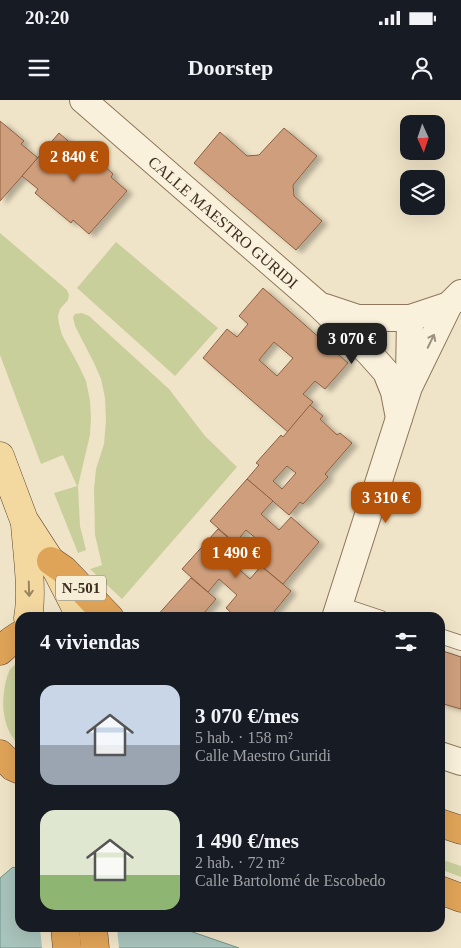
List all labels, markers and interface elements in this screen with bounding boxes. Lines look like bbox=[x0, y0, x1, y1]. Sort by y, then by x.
text: 20:20 bbox=[25, 7, 69, 28]
icon: menu bbox=[25, 54, 53, 82]
icon: person bbox=[408, 54, 436, 82]
text: Doorstep bbox=[188, 55, 273, 80]
north arrow bbox=[400, 115, 445, 160]
map controls bbox=[400, 115, 445, 215]
pin: 2 840 € bbox=[28, 141, 120, 183]
text: 2 840 € bbox=[50, 148, 98, 165]
street label: CALLE MAESTRO GURIDI bbox=[145, 153, 301, 292]
button: layers bbox=[400, 170, 445, 215]
pin: 3 070 € bbox=[306, 322, 398, 365]
text: 3 070 € bbox=[328, 330, 376, 347]
one-way arrow bbox=[426, 334, 436, 349]
pin: 3 310 € bbox=[340, 482, 432, 524]
text: 3 310 € bbox=[362, 489, 410, 506]
pin: 1 490 € bbox=[190, 536, 282, 579]
text: 1 490 € bbox=[212, 544, 260, 561]
road number: N-501 bbox=[56, 576, 106, 600]
one-way arrow bbox=[25, 581, 34, 597]
icon: filters bbox=[392, 628, 420, 656]
text: 4 viviendas bbox=[40, 630, 140, 654]
text: 3 070 €/mes bbox=[195, 704, 299, 728]
icon: home bbox=[80, 705, 140, 765]
text: 5 hab. · 158 m² bbox=[195, 729, 293, 746]
text: Calle Maestro Guridi bbox=[195, 747, 331, 764]
text: 1 490 €/mes bbox=[195, 829, 299, 853]
icon: home bbox=[80, 830, 140, 890]
text: 2 hab. · 72 m² bbox=[195, 854, 285, 871]
text: Calle Bartolomé de Escobedo bbox=[195, 872, 386, 889]

